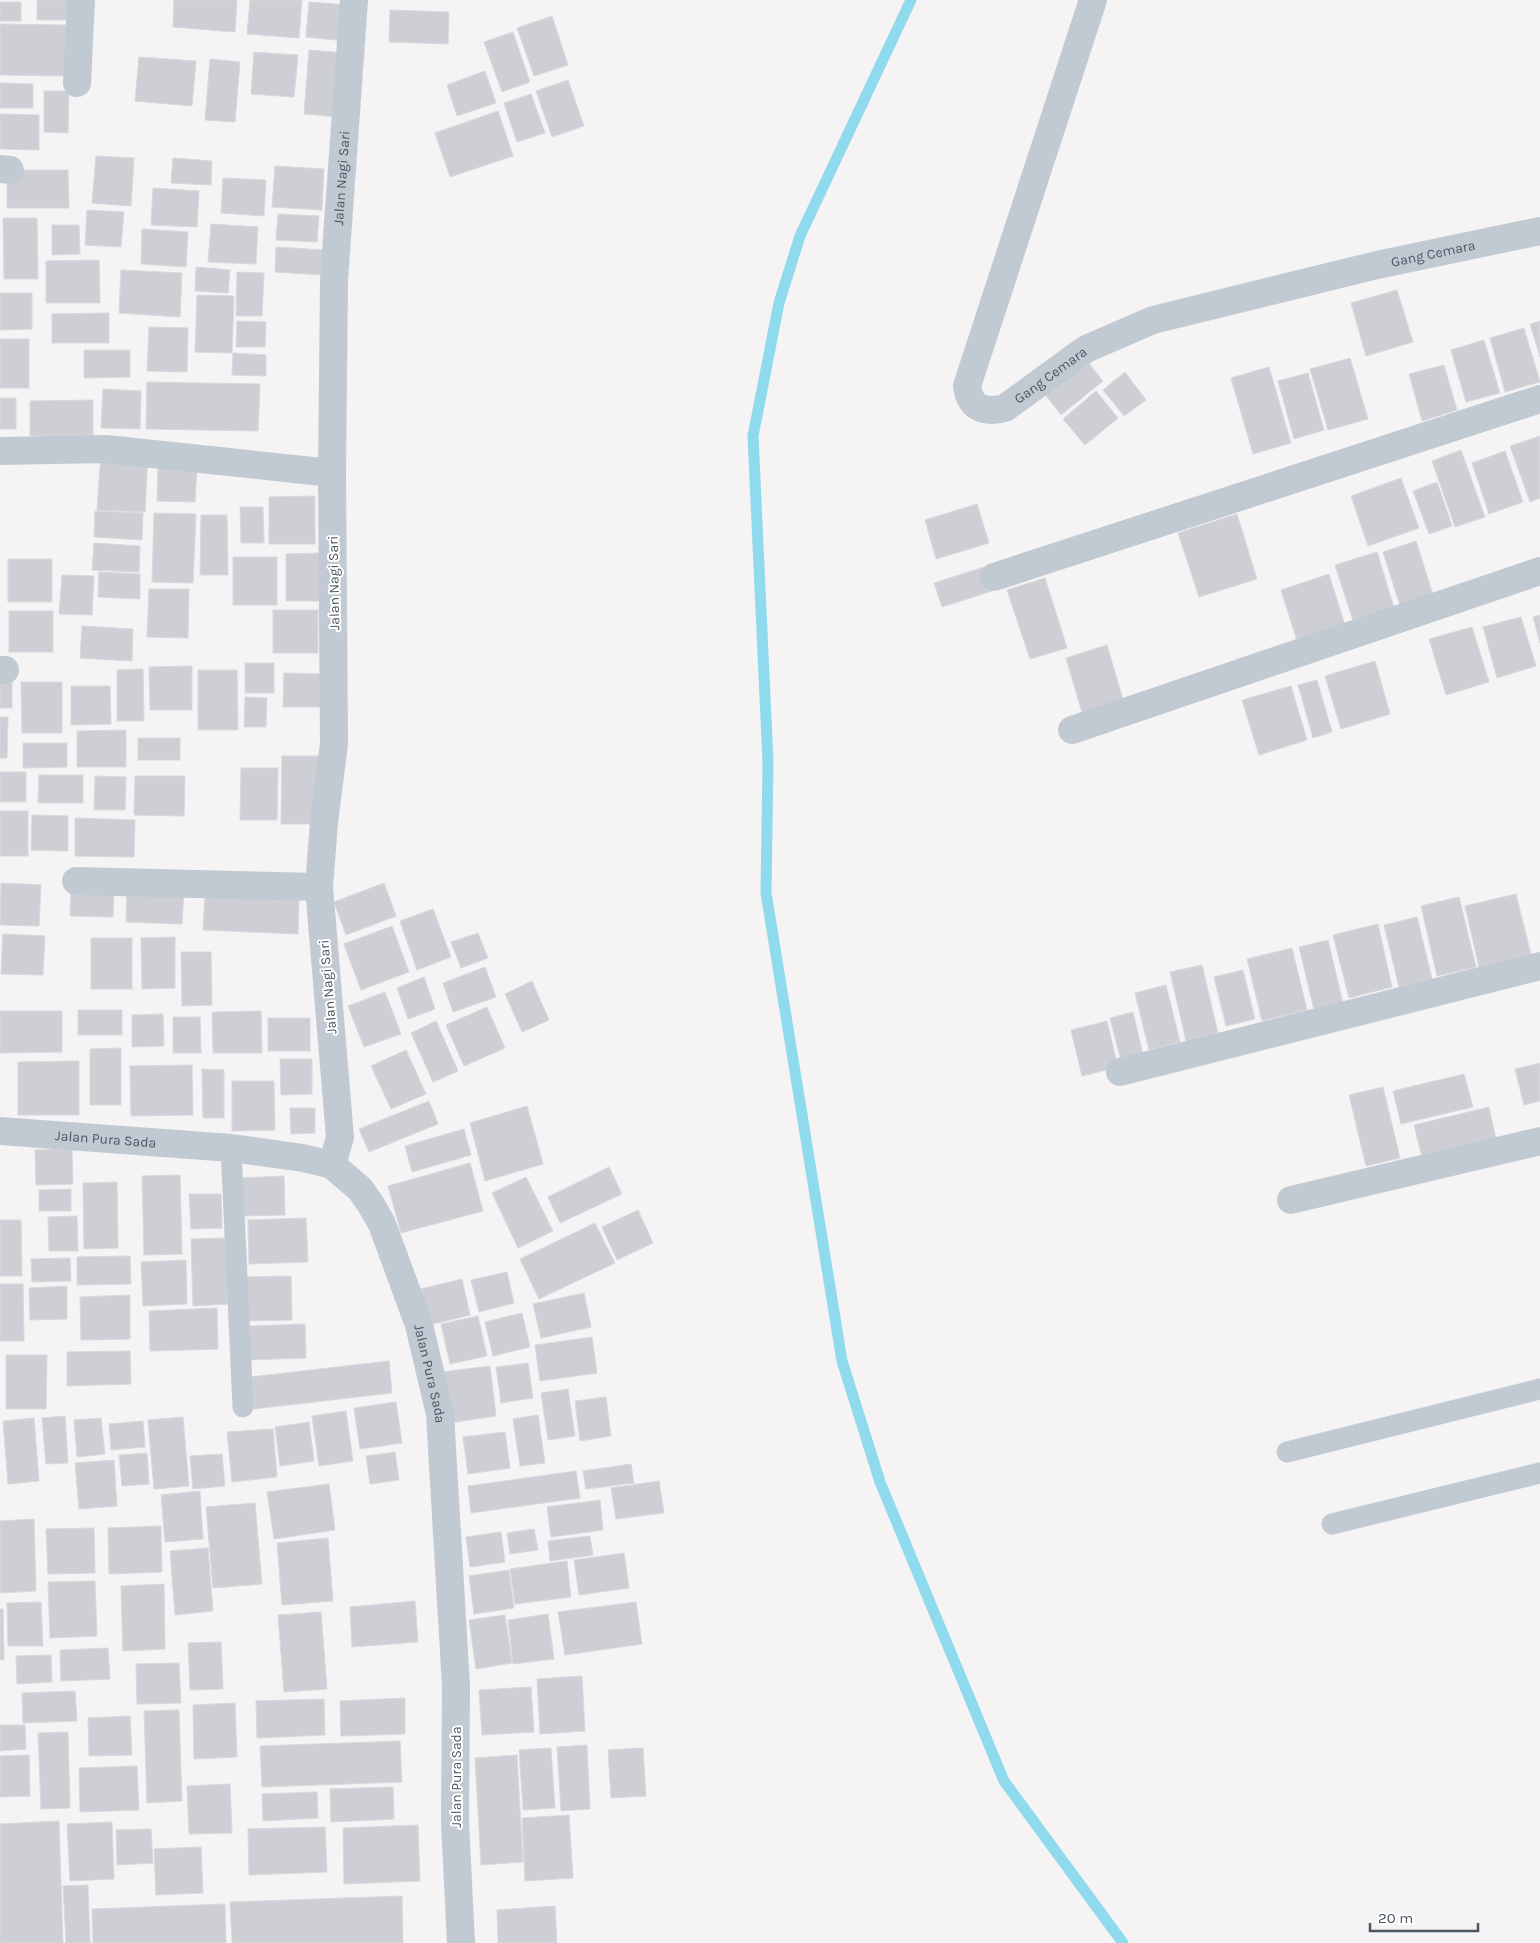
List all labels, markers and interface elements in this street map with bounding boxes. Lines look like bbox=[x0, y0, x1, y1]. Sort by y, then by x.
street label: Jalan Nagi Sari bbox=[329, 130, 353, 226]
street label: Gang Cemara bbox=[1389, 236, 1477, 270]
street label: Gang Cemara bbox=[1011, 343, 1090, 407]
street label: Jalan Nagi Sari bbox=[325, 535, 343, 631]
street label: Jalan Nagi Sari bbox=[315, 939, 341, 1035]
street label: Jalan Pura Sada bbox=[55, 1127, 157, 1151]
street label: Jalan Pura Sada bbox=[411, 1322, 449, 1424]
street label: Jalan Pura Sada bbox=[448, 1726, 465, 1828]
scale bar bbox=[1370, 1900, 1478, 1932]
text: 20 m bbox=[1378, 1909, 1413, 1927]

